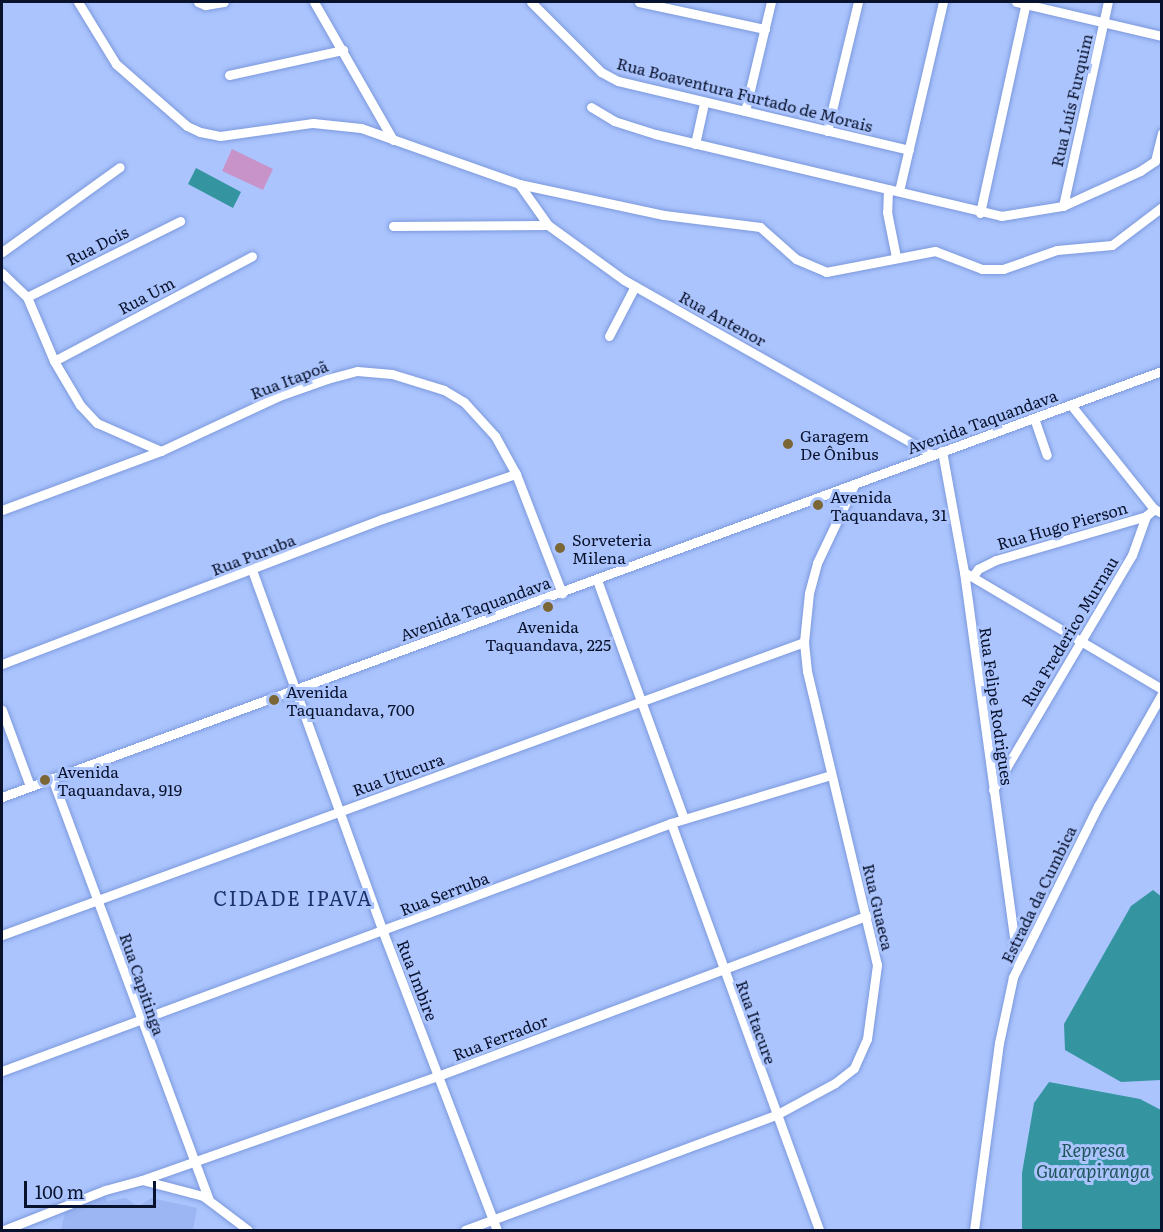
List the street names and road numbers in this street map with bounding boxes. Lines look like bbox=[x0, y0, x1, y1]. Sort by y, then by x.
street label: Rua Luís Furquim bbox=[1046, 32, 1096, 168]
street label: Rua Boaventura Furtado de Morais bbox=[615, 53, 875, 135]
street label: Rua Dois bbox=[63, 221, 131, 269]
street label: Rua Um bbox=[115, 272, 177, 318]
street label: Rua Antenor bbox=[676, 286, 770, 350]
street label: Rua Itapoã bbox=[247, 355, 331, 403]
street label: Avenida Taquandava bbox=[904, 385, 1060, 457]
street label: Rua Hugo Pierson bbox=[994, 497, 1130, 553]
street label: Rua Puruba bbox=[208, 529, 298, 579]
street label: Rua Frederico Murnau bbox=[1017, 553, 1121, 709]
street label: Avenida Taquandava bbox=[397, 572, 553, 644]
street label: Rua Felipe Rodrigues bbox=[976, 626, 1018, 786]
street label: Rua Utucura bbox=[350, 749, 446, 799]
street label: Estrada da Cumbica bbox=[996, 822, 1080, 966]
street label: Rua Guaeca bbox=[860, 862, 898, 952]
street label: Rua Serruba bbox=[397, 867, 491, 919]
street label: Rua Capitinga bbox=[117, 930, 169, 1038]
street label: Rua Imbire bbox=[394, 937, 442, 1023]
street label: Rua Itacure bbox=[733, 977, 781, 1067]
street label: Rua Ferrador bbox=[450, 1010, 550, 1064]

